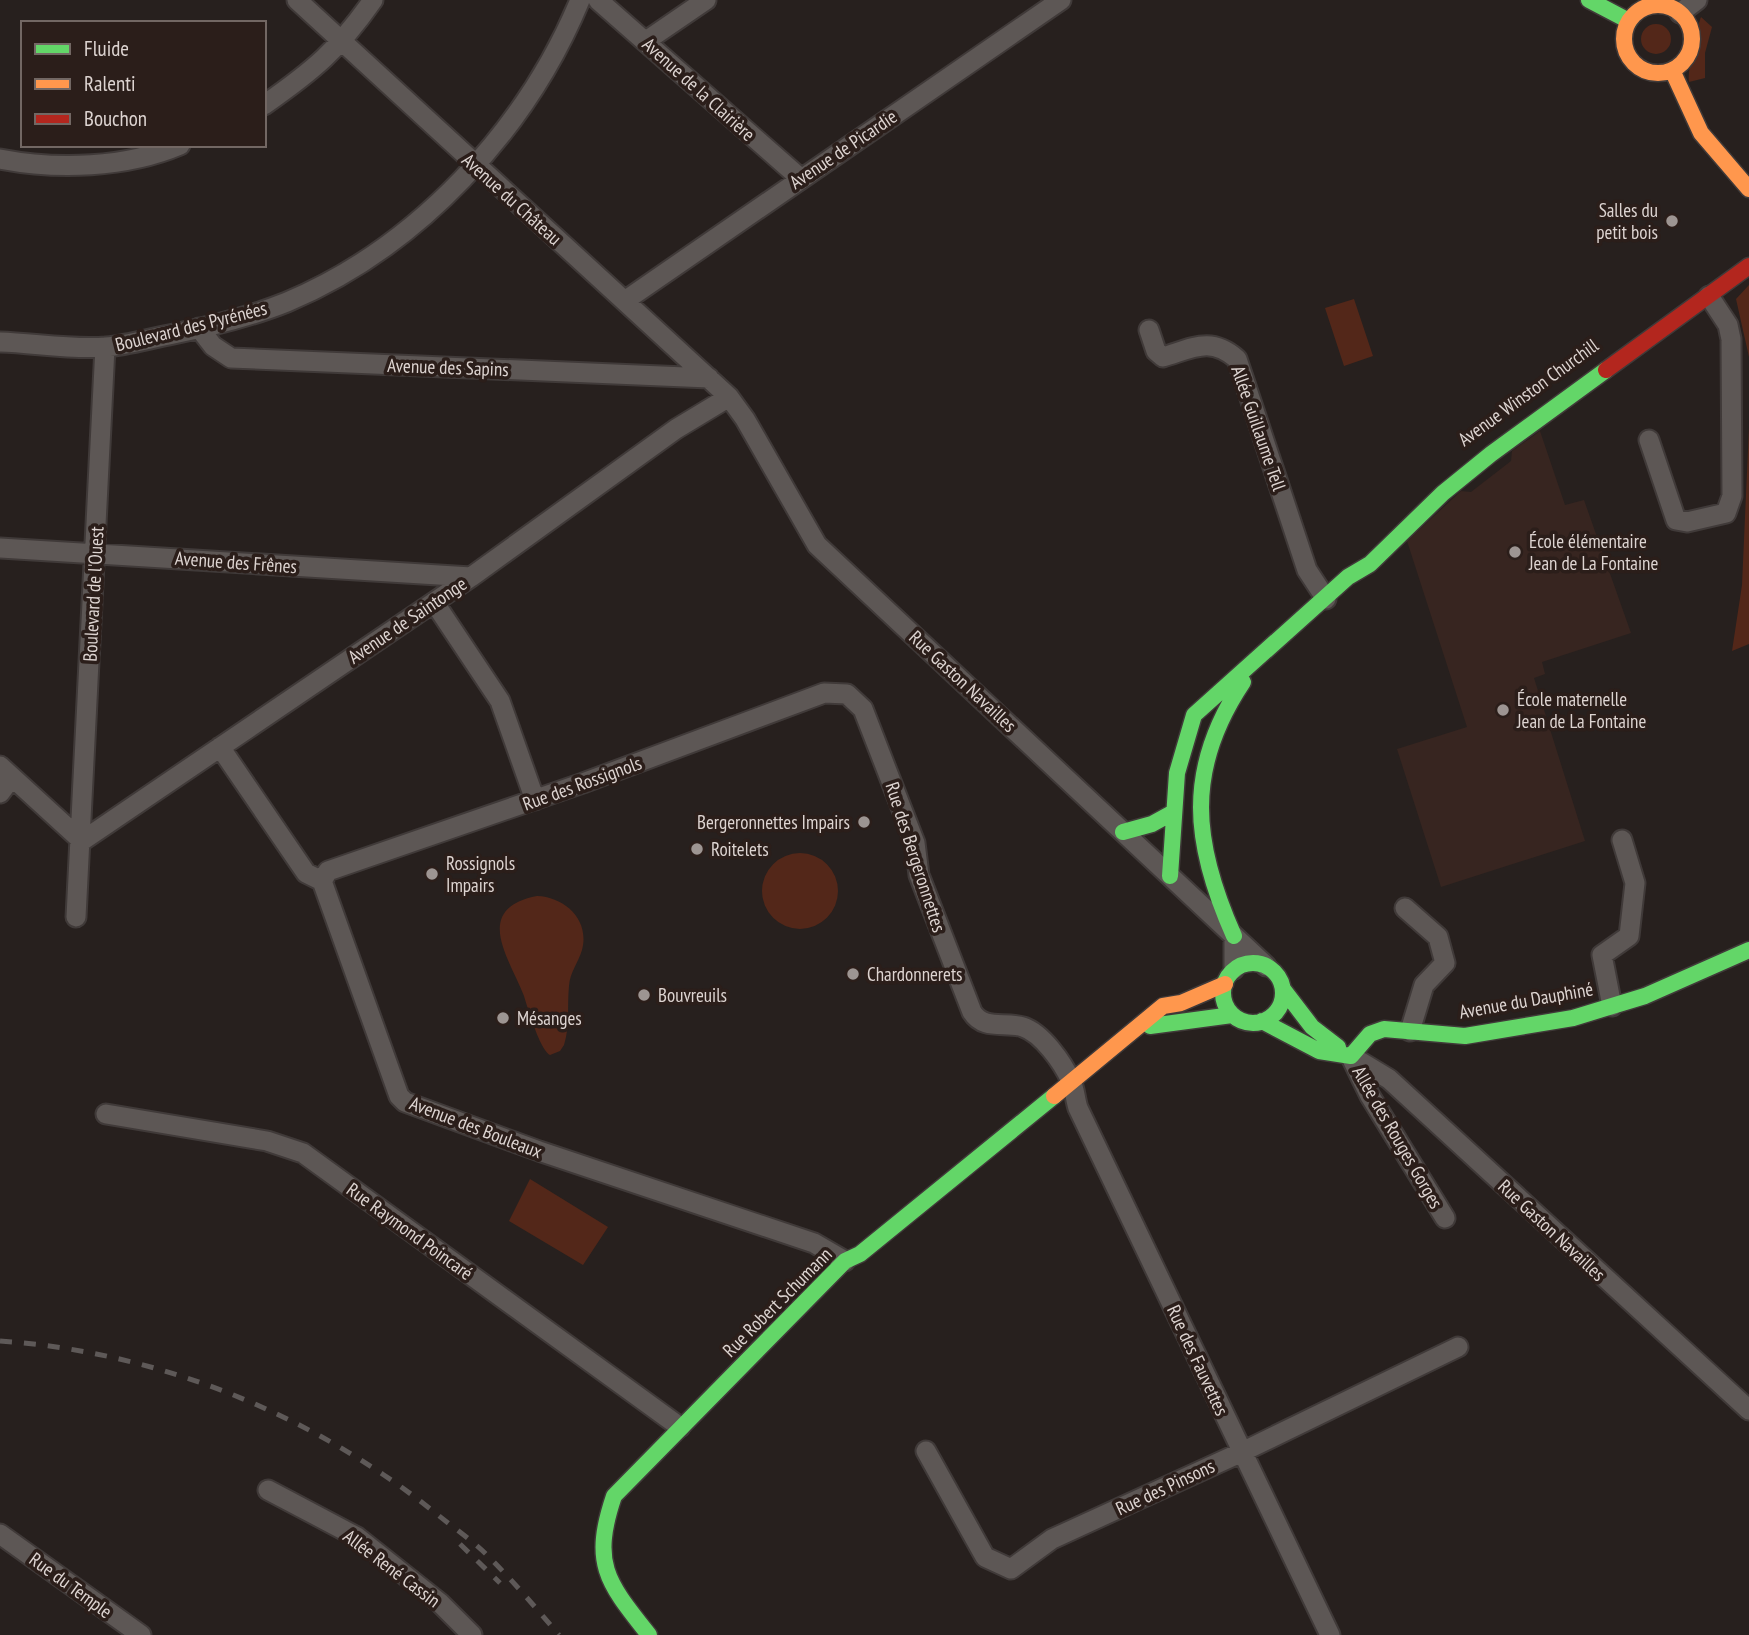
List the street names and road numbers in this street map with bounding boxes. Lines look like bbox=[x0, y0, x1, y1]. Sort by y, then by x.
street label: Avenue de la Clairière bbox=[638, 32, 760, 146]
street label: Avenue de Picardie bbox=[785, 104, 902, 194]
street label: Avenue du Château bbox=[457, 148, 567, 250]
street label: Boulevard des Pyrénées bbox=[113, 296, 269, 356]
street label: Avenue Winston Churchill bbox=[1453, 333, 1603, 451]
street label: Avenue des Sapins bbox=[387, 353, 509, 381]
street label: Allée Guillaume Tell bbox=[1226, 362, 1292, 494]
street label: Boulevard de l'Ouest bbox=[77, 525, 109, 662]
street label: Avenue des Frênes bbox=[174, 546, 298, 578]
street label: Avenue de Saintonge bbox=[343, 571, 471, 669]
street label: Rue Gaston Navailles bbox=[904, 625, 1022, 737]
street label: Rue des Rossignols bbox=[519, 750, 645, 816]
street label: Rue des Bergeronnettes bbox=[880, 779, 952, 935]
street label: Avenue du Dauphiné bbox=[1457, 976, 1595, 1024]
street label: Allée des Rouges Gorges bbox=[1347, 1061, 1449, 1213]
street label: Avenue des Bouleaux bbox=[406, 1091, 546, 1163]
street label: Rue Gaston Navailles bbox=[1493, 1174, 1611, 1286]
street label: Rue Raymond Poincaré bbox=[342, 1177, 478, 1285]
street label: Rue Robert Schumann bbox=[717, 1242, 837, 1362]
street label: Rue des Fauvettes bbox=[1162, 1301, 1234, 1419]
street label: Rue des Pinsons bbox=[1112, 1454, 1218, 1520]
street label: Allée René Cassin bbox=[339, 1524, 445, 1612]
street label: Rue du Temple bbox=[25, 1547, 117, 1623]

